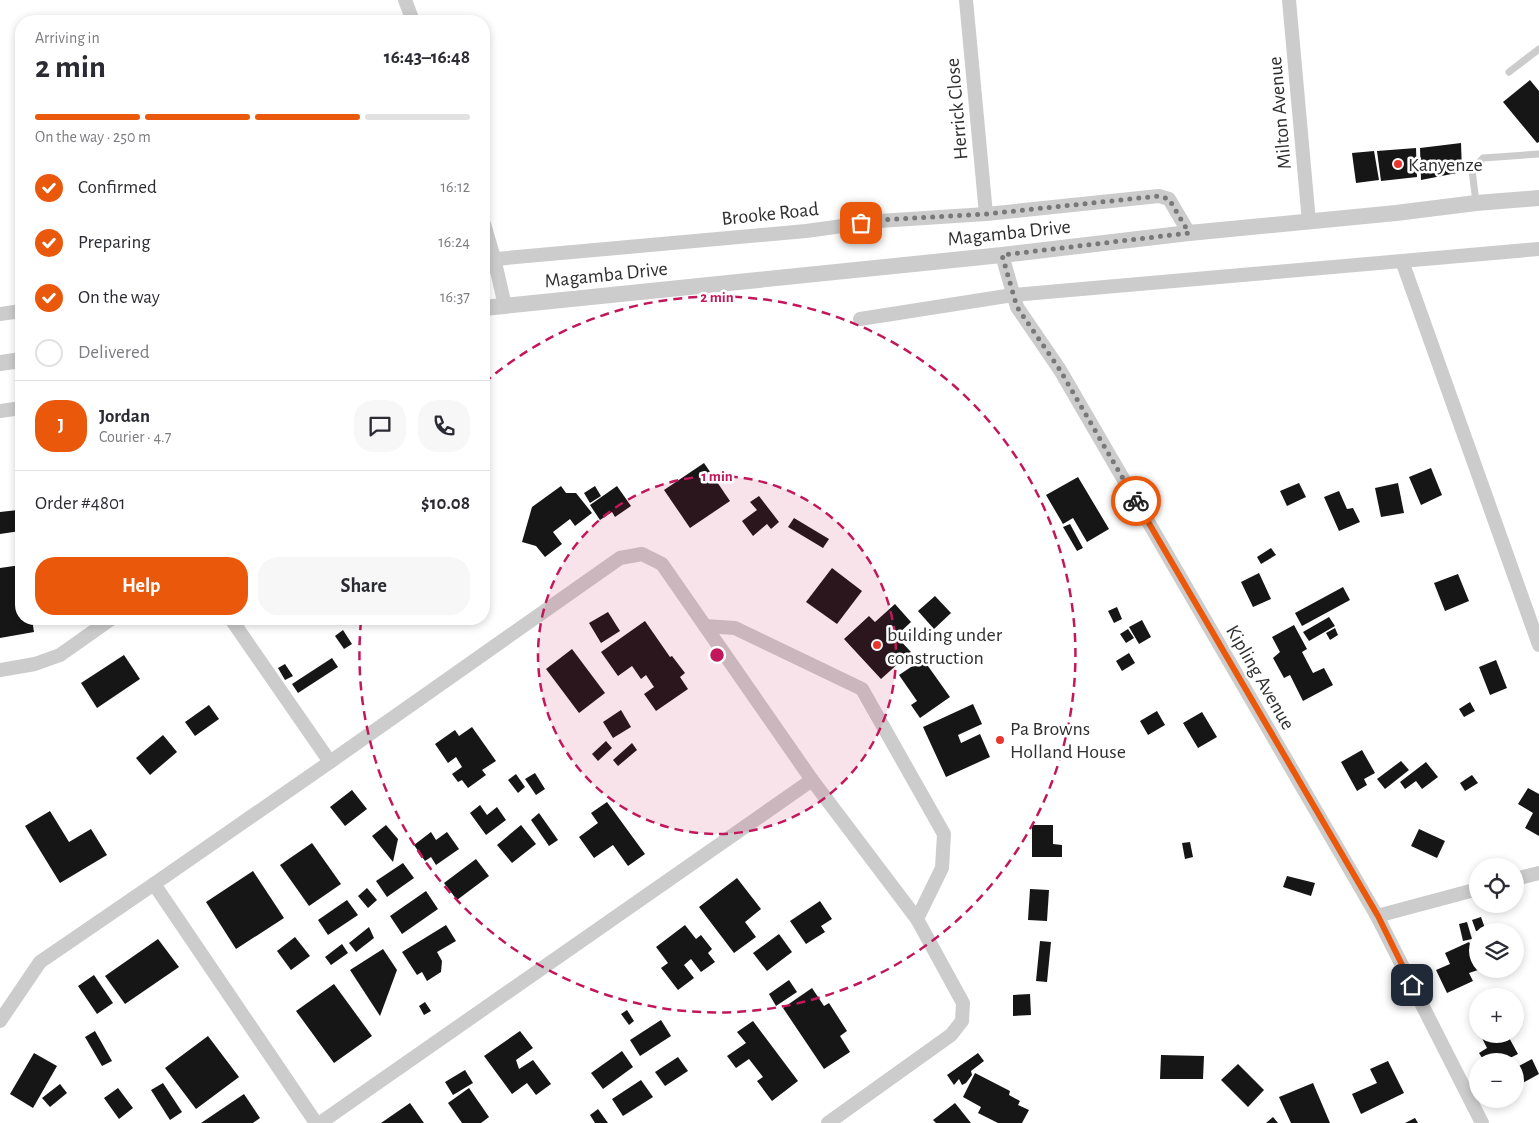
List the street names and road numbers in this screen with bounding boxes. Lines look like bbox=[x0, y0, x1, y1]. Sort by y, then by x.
street label: Milton Avenue bbox=[1265, 56, 1295, 170]
street label: Herrick Close bbox=[943, 57, 971, 161]
street label: Brooke Road bbox=[720, 199, 820, 229]
street label: Magamba Drive bbox=[947, 217, 1072, 249]
street label: Magamba Drive bbox=[544, 259, 669, 291]
street label: Kipling Avenue bbox=[1222, 622, 1298, 733]

